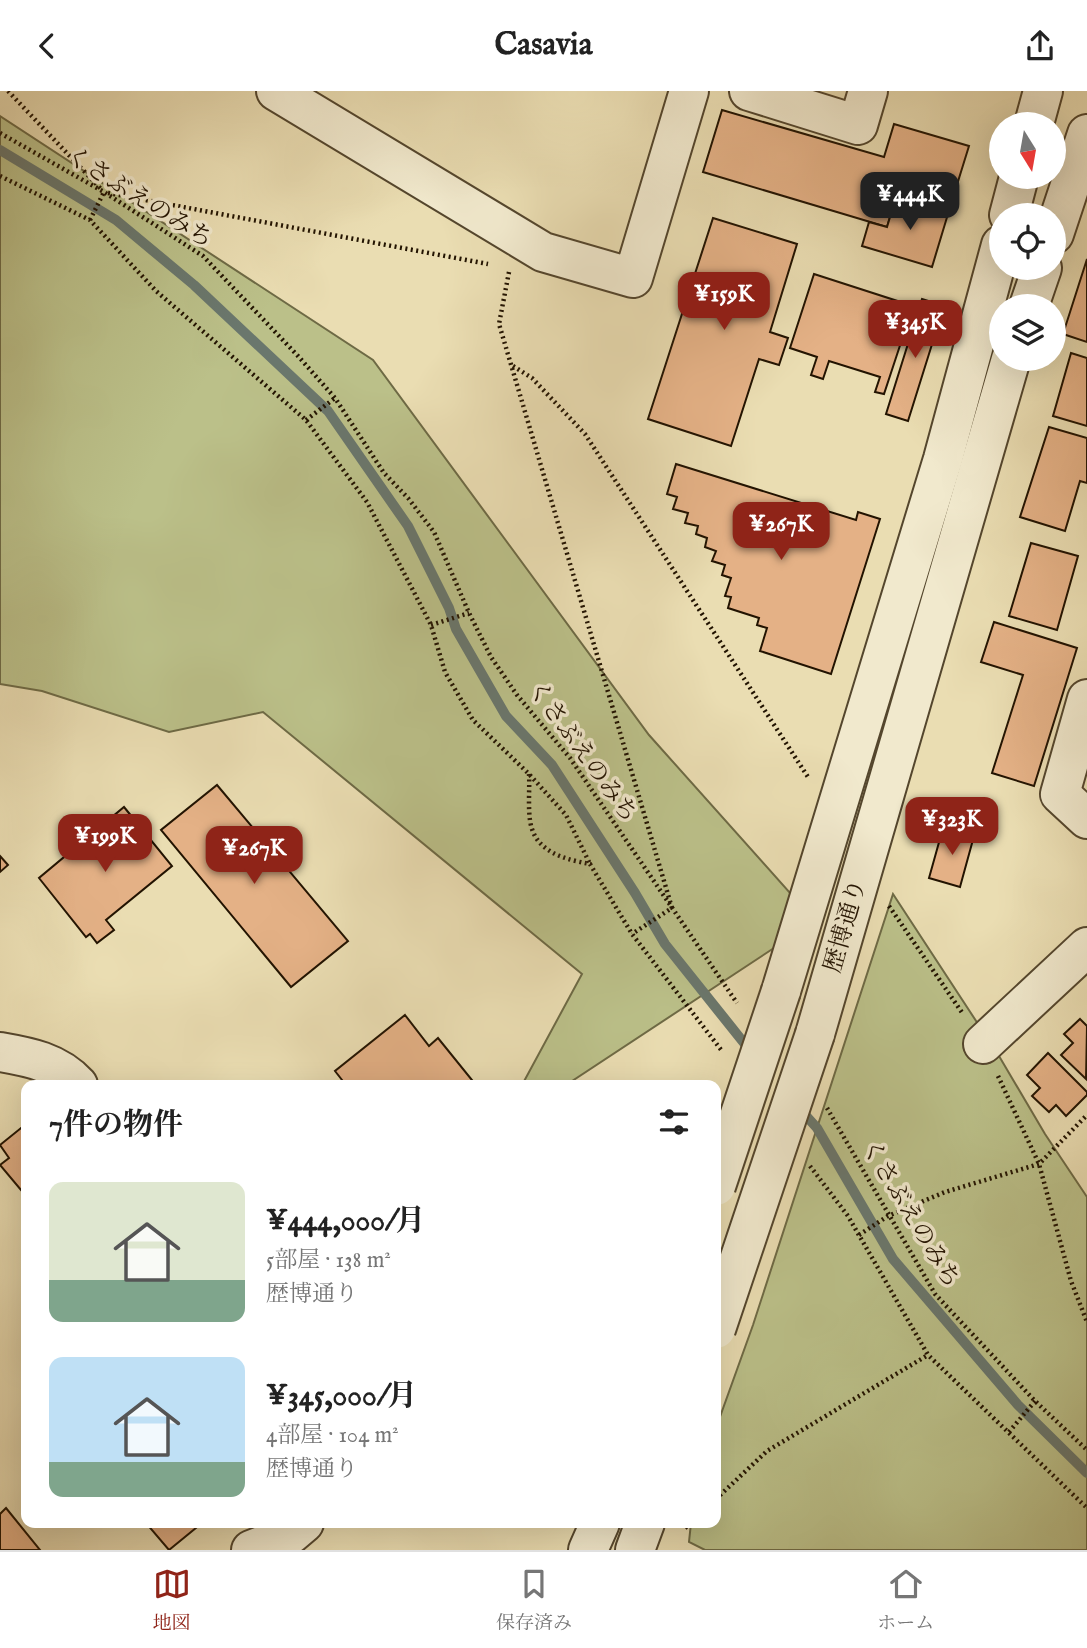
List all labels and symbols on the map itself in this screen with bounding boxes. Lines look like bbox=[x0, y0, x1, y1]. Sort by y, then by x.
north arrow bbox=[989, 112, 1066, 189]
street label: くさぶえのみち bbox=[60, 140, 218, 256]
pin: ¥444K bbox=[861, 173, 959, 232]
pin: ¥159K bbox=[675, 273, 773, 332]
pin: ¥345K bbox=[866, 301, 964, 360]
pin: ¥267K bbox=[732, 503, 830, 562]
street label: くさぶえのみち bbox=[520, 675, 644, 829]
pin: ¥323K bbox=[903, 797, 1001, 857]
pin: ¥199K bbox=[56, 815, 154, 874]
pin: ¥267K bbox=[205, 827, 303, 886]
street label: 歴博通り bbox=[818, 876, 874, 976]
street label: くさぶえのみち bbox=[853, 1134, 967, 1294]

